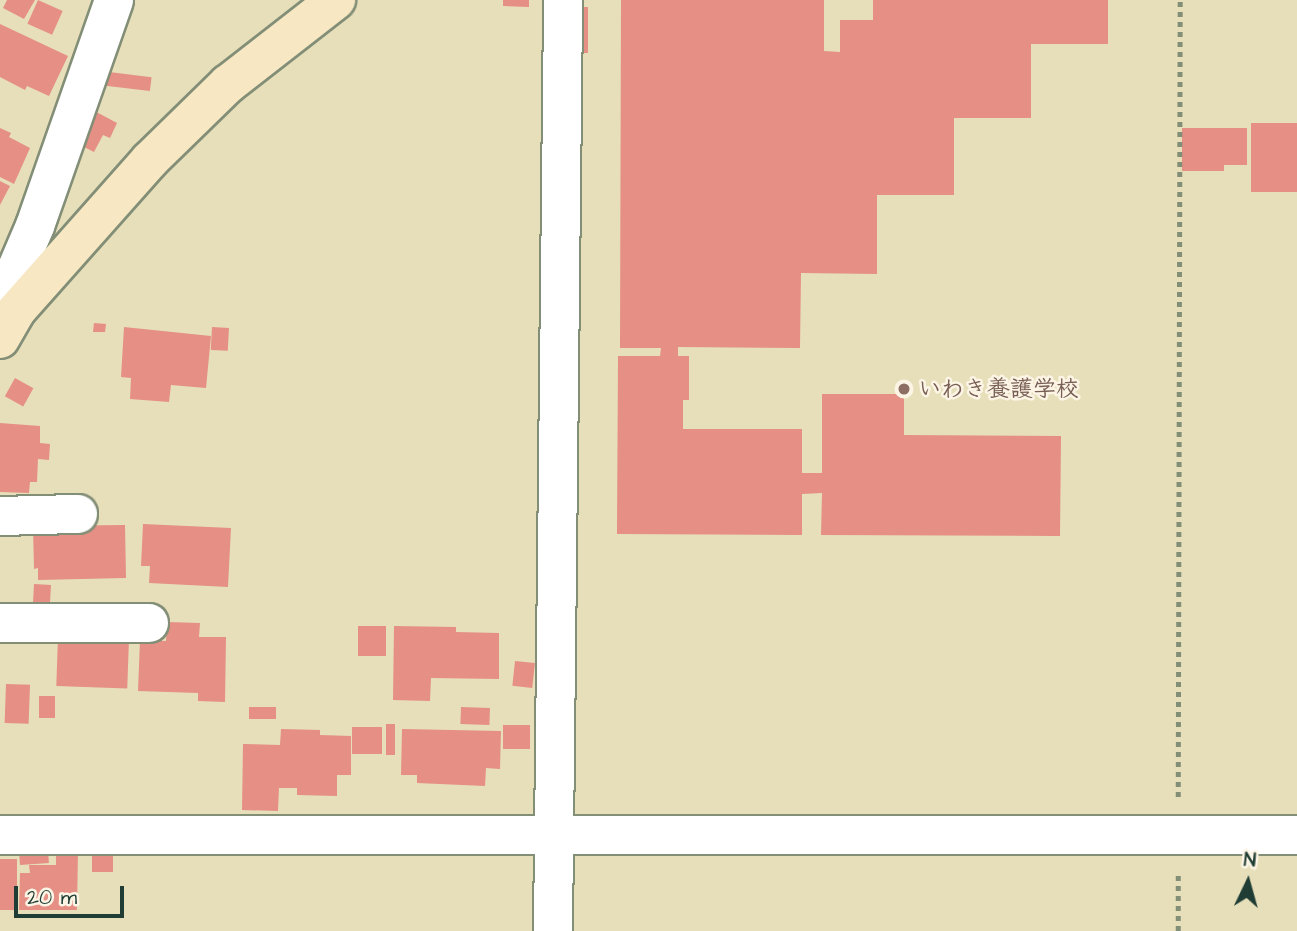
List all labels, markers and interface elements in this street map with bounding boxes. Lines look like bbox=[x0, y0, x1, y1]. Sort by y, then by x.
place label: いわき養護学校 bbox=[918, 375, 1079, 403]
marker: いわき養護学校 bbox=[896, 381, 912, 397]
north arrow bbox=[1213, 847, 1283, 917]
text: N bbox=[1243, 847, 1257, 875]
scale bar bbox=[18, 872, 128, 916]
text: 20 m bbox=[27, 883, 77, 912]

